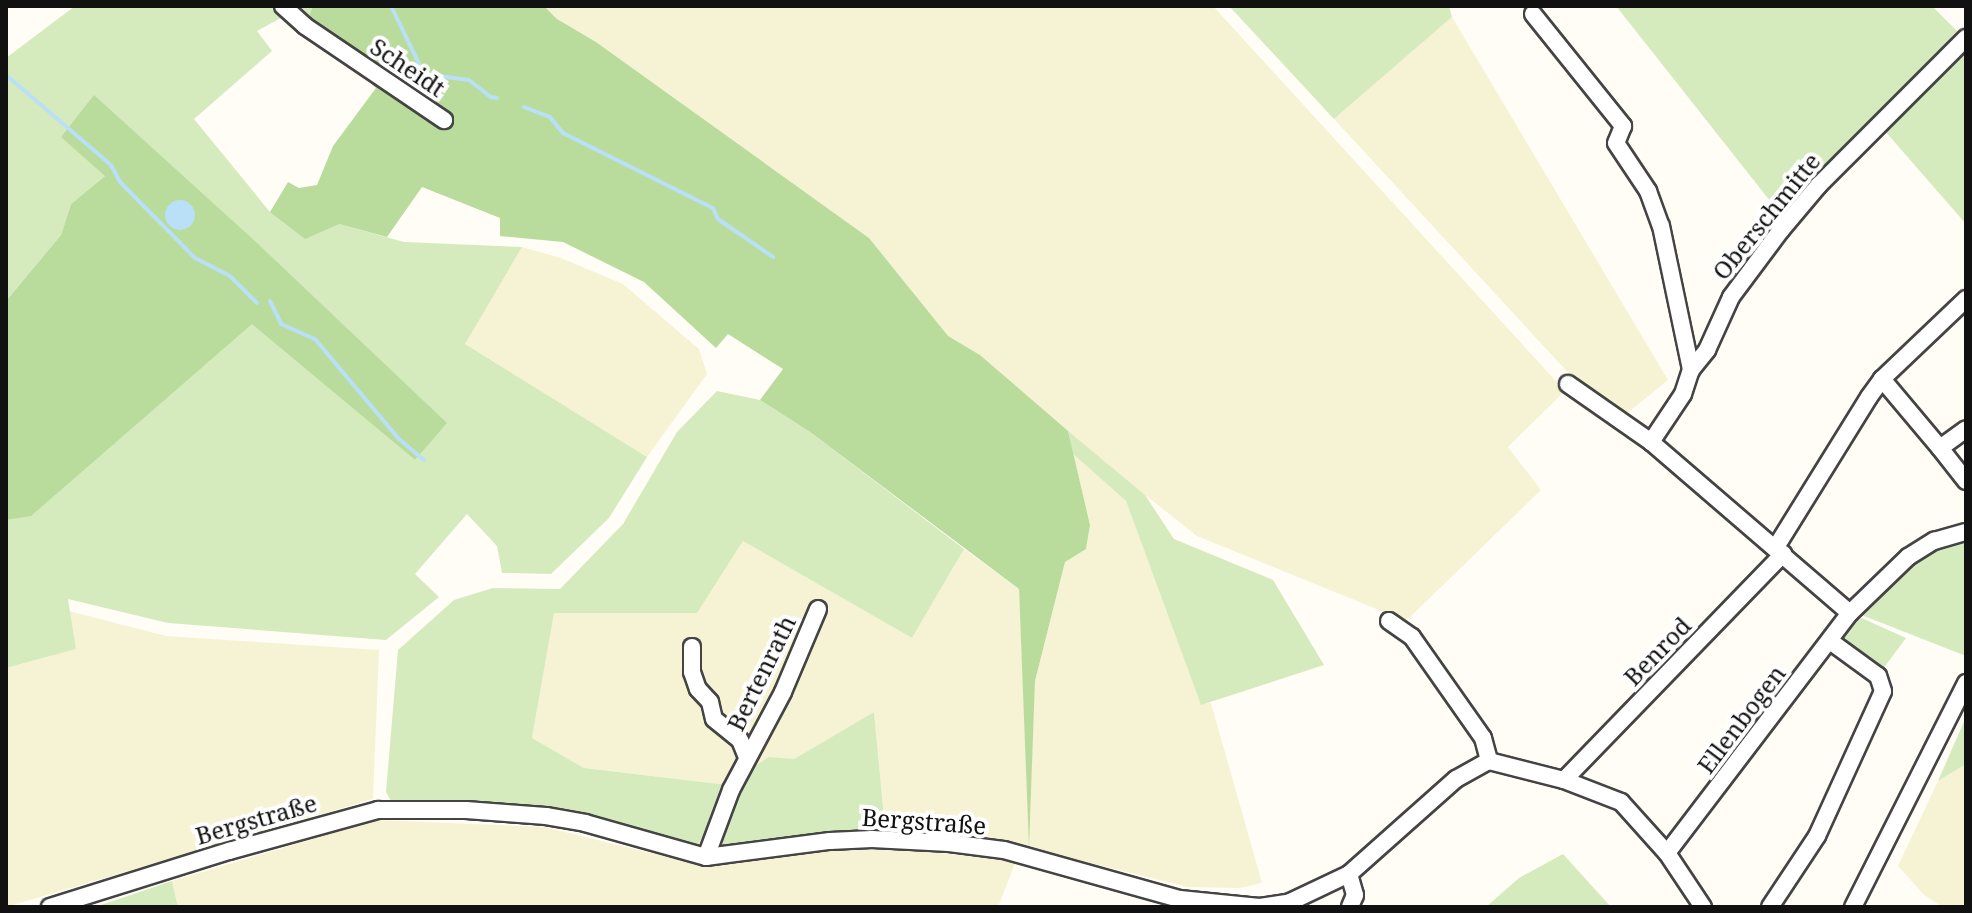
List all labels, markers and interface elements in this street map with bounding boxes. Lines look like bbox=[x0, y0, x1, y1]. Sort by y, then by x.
street label: Scheidt bbox=[365, 32, 451, 102]
street label: Oberschmitte bbox=[1706, 147, 1826, 285]
street label: Bertenrath bbox=[721, 611, 801, 735]
street label: Benrod bbox=[1617, 611, 1697, 691]
street label: Ellenbogen bbox=[1691, 659, 1791, 779]
street label: Bergstraße bbox=[192, 788, 320, 850]
street label: Bergstraße bbox=[861, 802, 987, 840]

